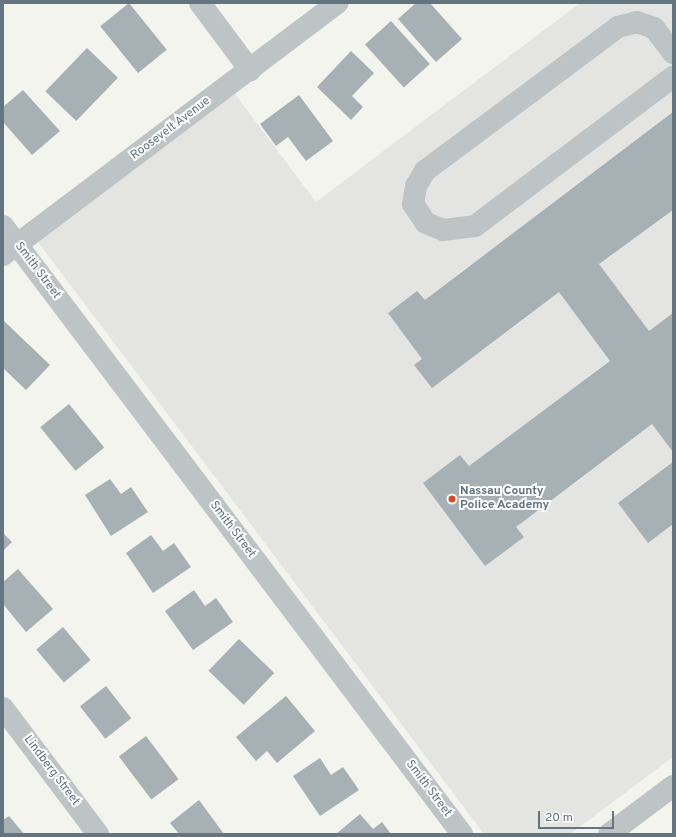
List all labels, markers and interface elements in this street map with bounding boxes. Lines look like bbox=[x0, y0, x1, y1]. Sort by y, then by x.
street label: Roosevelt Avenue bbox=[128, 94, 214, 164]
street label: Smith Street bbox=[11, 240, 63, 302]
place label: Nassau County Police Academy bbox=[460, 485, 550, 513]
marker: Nassau County Police Academy bbox=[447, 494, 457, 504]
street label: Smith Street bbox=[206, 499, 258, 561]
street label: Lindberg Street bbox=[20, 733, 82, 809]
street label: Smith Street bbox=[402, 758, 454, 820]
scale bar bbox=[540, 803, 616, 829]
text: 20 m bbox=[545, 810, 573, 826]

